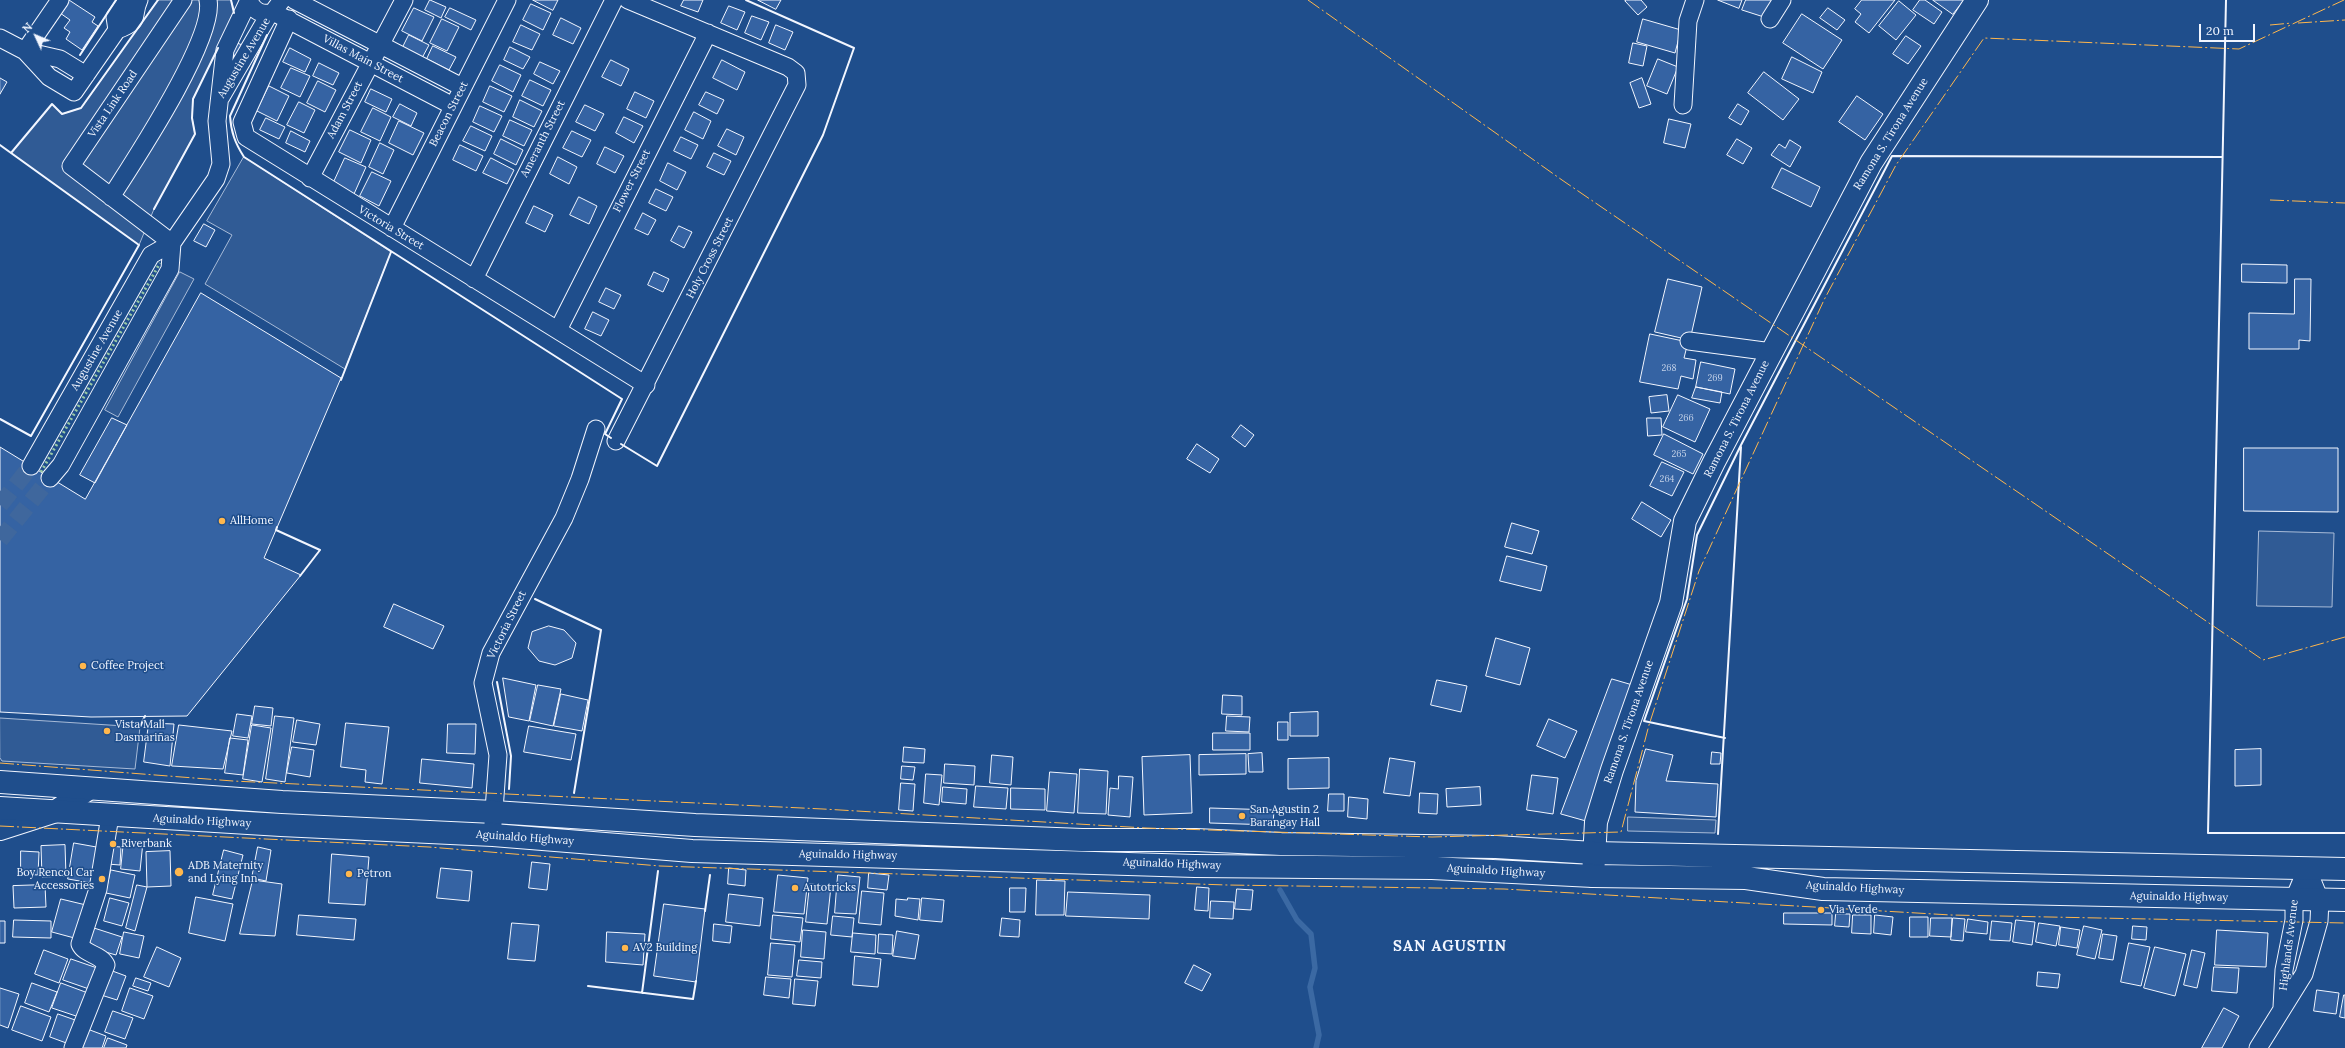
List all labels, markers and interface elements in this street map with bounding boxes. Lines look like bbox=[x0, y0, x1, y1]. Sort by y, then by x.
street label: Augustine Avenue bbox=[215, 15, 273, 101]
north arrow bbox=[16, 16, 56, 56]
scale bar bbox=[2201, 16, 2257, 42]
text: N bbox=[19, 20, 35, 36]
text: 20 m bbox=[2206, 23, 2234, 38]
street label: Villas Main Street bbox=[320, 32, 406, 86]
street label: Vista Link Road bbox=[86, 68, 140, 140]
street label: Ramona S. Tirona Avenue bbox=[1851, 75, 1931, 193]
street label: Adam Street bbox=[324, 79, 366, 141]
street label: Beacon Street bbox=[427, 79, 471, 149]
street label: Ameranth Street bbox=[518, 98, 568, 180]
street label: Flower Street bbox=[610, 147, 654, 215]
street label: Victoria Street bbox=[356, 203, 426, 253]
street label: Holy Cross Street bbox=[684, 215, 736, 301]
street label: Augustine Avenue bbox=[68, 307, 126, 393]
street label: Ramona S. Tirona Avenue bbox=[1702, 358, 1772, 480]
house number: 268 bbox=[1661, 363, 1677, 373]
house number: 269 bbox=[1707, 373, 1723, 383]
house number: 266 bbox=[1678, 413, 1694, 423]
house number: 265 bbox=[1672, 449, 1686, 459]
house number: 264 bbox=[1660, 474, 1674, 484]
place label: AllHome bbox=[230, 514, 273, 528]
marker: AllHome bbox=[217, 516, 227, 526]
street label: Victoria Street bbox=[485, 589, 529, 661]
place label: Coffee Project bbox=[91, 659, 164, 673]
street label: Ramona S. Tirona Avenue bbox=[1602, 659, 1656, 785]
marker: Coffee Project bbox=[78, 661, 88, 671]
place label: Vista Mall Dasmariñas bbox=[115, 718, 175, 744]
marker: Vista Mall Dasmariñas bbox=[102, 726, 112, 736]
place label: San Agustin 2 Barangay Hall bbox=[1250, 803, 1320, 829]
marker: San Agustin 2 Barangay Hall bbox=[1237, 811, 1247, 821]
street label: Aguinaldo Highway bbox=[153, 812, 251, 830]
street label: Aguinaldo Highway bbox=[475, 828, 575, 848]
place label: Riverbank bbox=[121, 837, 172, 851]
marker: Riverbank bbox=[108, 839, 118, 849]
street label: Aguinaldo Highway bbox=[799, 848, 897, 862]
street label: Aguinaldo Highway bbox=[1123, 856, 1221, 872]
place label: ADB Maternity and Lying Inn bbox=[188, 859, 263, 885]
street label: Aguinaldo Highway bbox=[1447, 862, 1545, 880]
place label: Boy Rencol Car Accessories bbox=[16, 866, 94, 892]
marker: ADB Maternity and Lying Inn bbox=[173, 866, 185, 878]
place label: Petron bbox=[357, 867, 391, 881]
marker: Petron bbox=[344, 869, 354, 879]
marker: Boy Rencol Car Accessories bbox=[97, 874, 107, 884]
street label: Aguinaldo Highway bbox=[1806, 879, 1904, 897]
place label: Autotricks bbox=[803, 881, 856, 895]
marker: Autotricks bbox=[790, 883, 800, 893]
street label: Aguinaldo Highway bbox=[2130, 890, 2228, 904]
street label: Highlands Avenue bbox=[2277, 899, 2301, 991]
place label: Via Verde bbox=[1829, 903, 1878, 917]
marker: Via Verde bbox=[1816, 905, 1826, 915]
district label: SAN AGUSTIN bbox=[1393, 938, 1507, 956]
place label: AV2 Building bbox=[633, 941, 697, 955]
marker: AV2 Building bbox=[620, 943, 630, 953]

